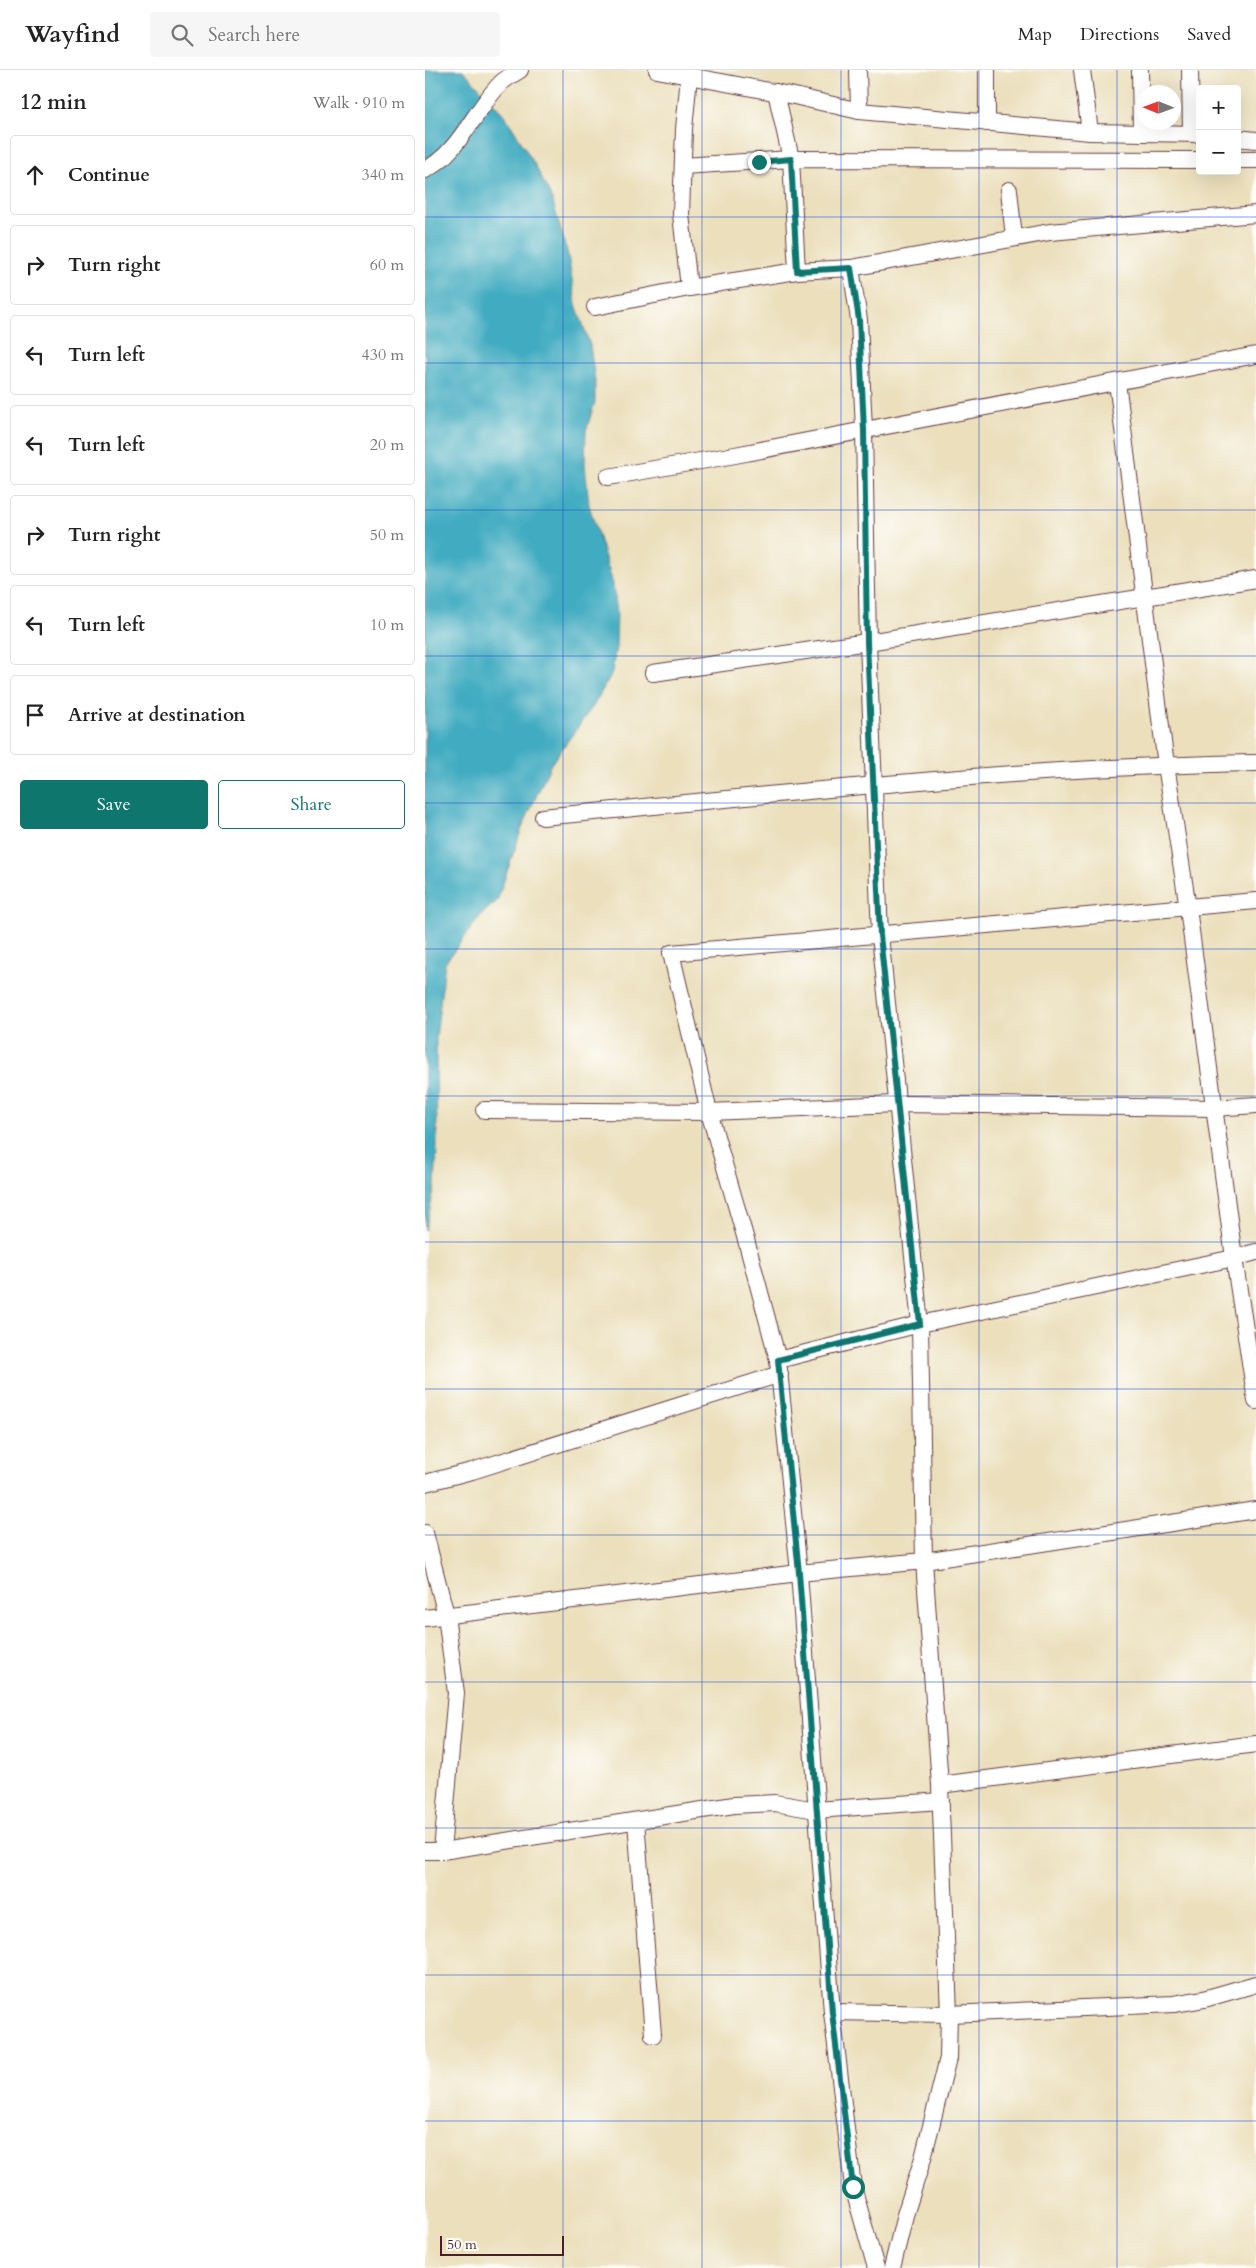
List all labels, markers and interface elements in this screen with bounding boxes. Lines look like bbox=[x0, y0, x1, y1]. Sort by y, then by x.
search box bbox=[150, 12, 500, 57]
text: Wayfind bbox=[25, 18, 120, 51]
icon: search bbox=[168, 21, 196, 49]
text: Search here bbox=[208, 22, 300, 48]
text: Map bbox=[1018, 22, 1052, 47]
text: Directions bbox=[1080, 22, 1159, 47]
text: Saved bbox=[1187, 22, 1231, 47]
north arrow bbox=[1136, 85, 1181, 130]
map controls bbox=[1196, 85, 1241, 175]
button: + bbox=[1196, 85, 1241, 130]
text: 12 min bbox=[20, 88, 87, 117]
text: Walk · 910 m bbox=[313, 92, 405, 114]
button: − bbox=[1196, 130, 1241, 175]
route end bbox=[748, 151, 771, 174]
icon: ahead bbox=[21, 161, 49, 189]
text: Continue bbox=[68, 162, 150, 188]
text: 340 m bbox=[362, 164, 404, 186]
icon: right bbox=[21, 251, 49, 279]
text: Turn right bbox=[68, 252, 160, 278]
text: 60 m bbox=[370, 254, 404, 276]
icon: left bbox=[21, 341, 49, 369]
text: Turn left bbox=[68, 342, 145, 368]
text: 430 m bbox=[362, 344, 404, 366]
icon: left bbox=[21, 431, 49, 459]
text: Turn left bbox=[68, 432, 145, 458]
text: 20 m bbox=[370, 434, 404, 456]
icon: right bbox=[21, 521, 49, 549]
text: Turn right bbox=[68, 522, 160, 548]
text: 50 m bbox=[370, 524, 404, 546]
icon: left bbox=[21, 611, 49, 639]
text: Turn left bbox=[68, 612, 145, 638]
text: 10 m bbox=[370, 614, 404, 636]
icon: arrive bbox=[21, 701, 49, 729]
text: Arrive at destination bbox=[68, 702, 245, 728]
button: Save bbox=[20, 780, 208, 829]
button: Share bbox=[218, 780, 405, 829]
route start bbox=[842, 2176, 865, 2199]
scale bar bbox=[440, 2233, 564, 2256]
text: 50 m bbox=[447, 2235, 477, 2254]

